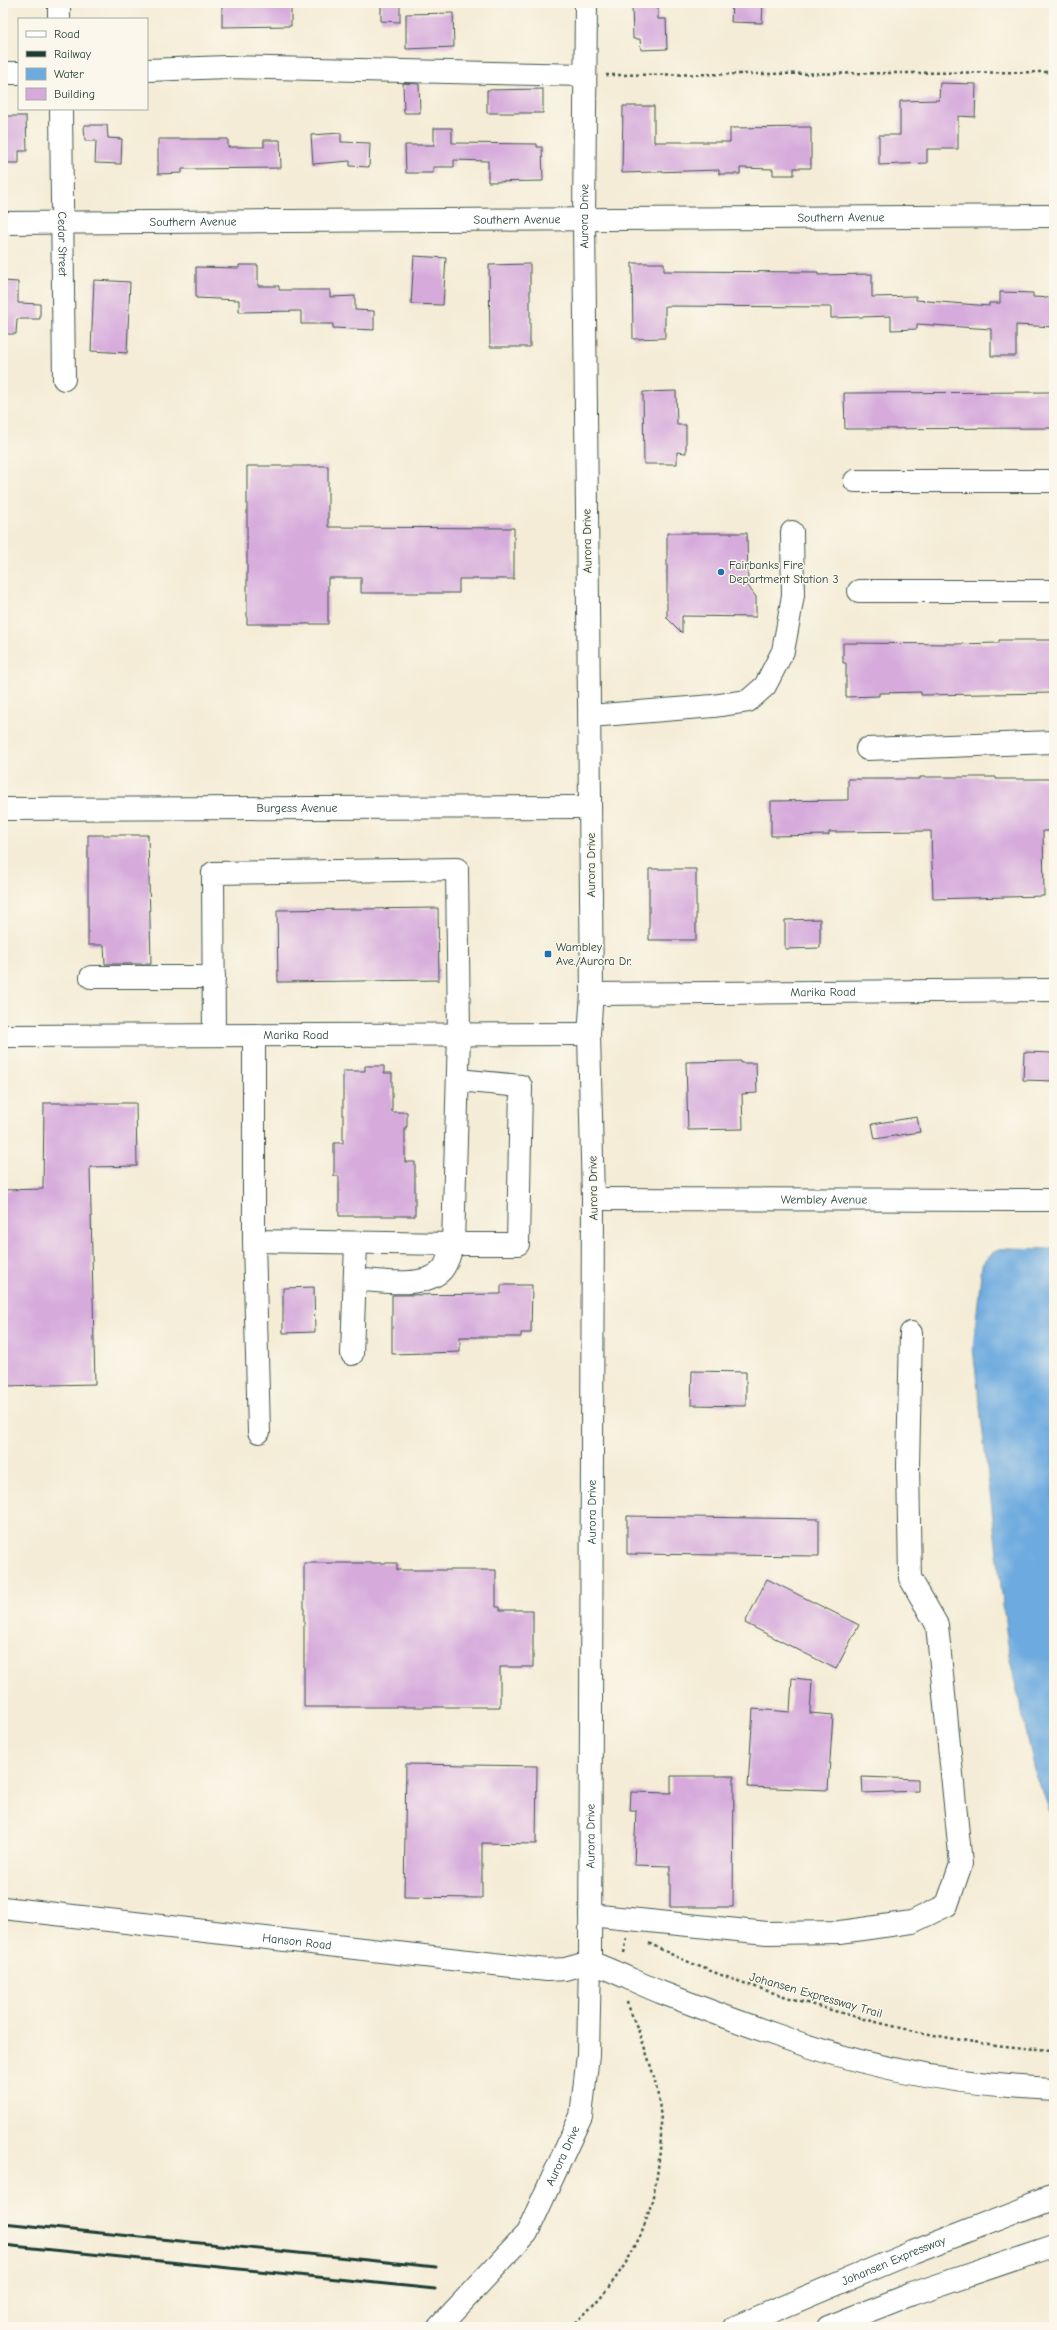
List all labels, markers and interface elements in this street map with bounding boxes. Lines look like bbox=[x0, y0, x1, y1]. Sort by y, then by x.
legend bbox=[18, 18, 148, 110]
text: Road bbox=[54, 27, 80, 41]
text: Railway bbox=[54, 47, 92, 61]
text: Water bbox=[54, 67, 84, 81]
text: Building bbox=[54, 87, 95, 101]
street label: Aurora Drive bbox=[577, 184, 591, 249]
street label: Southern Avenue bbox=[797, 210, 885, 225]
street label: Cedar Street bbox=[55, 212, 70, 277]
street label: Southern Avenue bbox=[473, 212, 561, 227]
street label: Southern Avenue bbox=[149, 214, 237, 229]
street label: Aurora Drive bbox=[579, 509, 595, 573]
place label: Fairbanks Fire Department Station 3 bbox=[729, 558, 838, 586]
marker: Fairbanks Fire Department Station 3 bbox=[716, 567, 726, 577]
street label: Burgess Avenue bbox=[256, 801, 338, 815]
street label: Aurora Drive bbox=[584, 833, 598, 897]
place label: Wambley Ave./Aurora Dr. bbox=[556, 940, 632, 968]
marker: Wambley Ave./Aurora Dr. bbox=[543, 949, 553, 959]
street label: Marika Road bbox=[790, 985, 856, 999]
street label: Marika Road bbox=[263, 1028, 329, 1042]
street label: Aurora Drive bbox=[585, 1156, 601, 1220]
street label: Wembley Avenue bbox=[781, 1192, 867, 1207]
street label: Aurora Drive bbox=[585, 1480, 599, 1544]
street label: Aurora Drive bbox=[583, 1804, 598, 1868]
street label: Hanson Road bbox=[262, 1931, 332, 1952]
street label: Johansen Expressway Trail bbox=[748, 1969, 884, 2021]
street label: Aurora Drive bbox=[543, 2123, 583, 2188]
street label: Johansen Expressway bbox=[840, 2233, 948, 2288]

